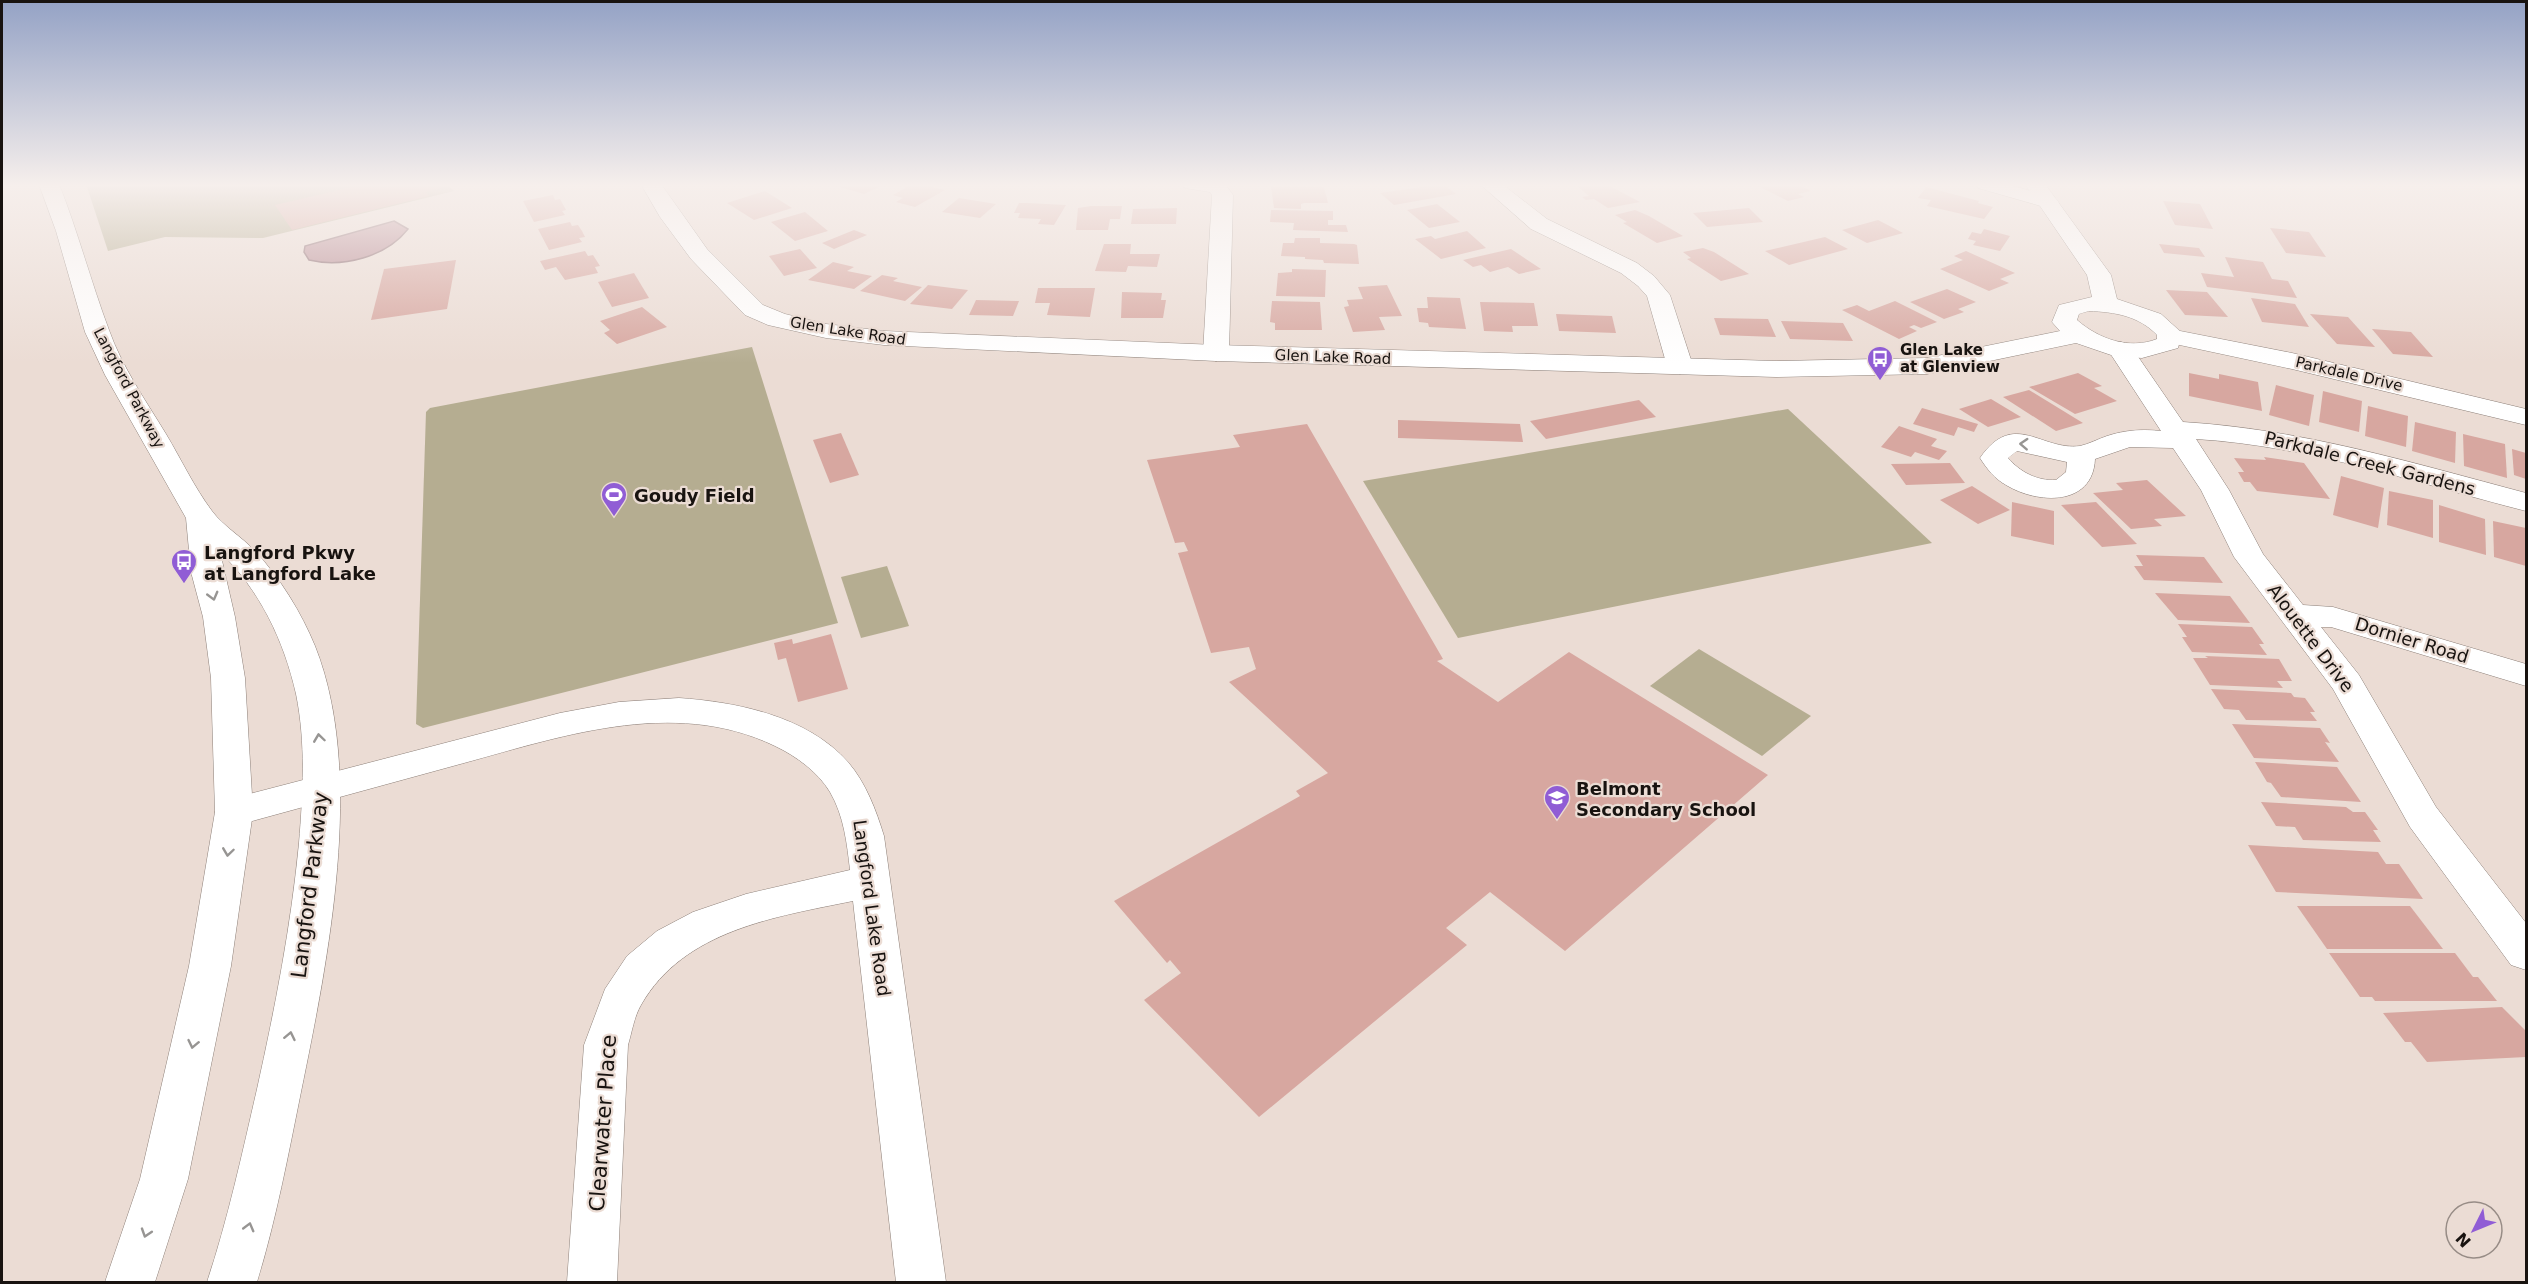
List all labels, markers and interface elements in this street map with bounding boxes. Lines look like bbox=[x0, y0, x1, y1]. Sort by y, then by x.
street label: Glen Lake Road bbox=[789, 313, 907, 349]
street label: Langford Parkway bbox=[90, 325, 168, 451]
place label: Glen Lake at Glenview bbox=[1900, 341, 2000, 376]
bus stop icon: Glen Lake at Glenview bbox=[1865, 344, 1895, 382]
street label: Glen Lake Road bbox=[1274, 346, 1392, 368]
street label: Parkdale Drive bbox=[2294, 353, 2404, 395]
street label: Parkdale Creek Gardens bbox=[2262, 427, 2478, 499]
one-way arrow bbox=[2019, 437, 2028, 450]
sports icon: Goudy Field bbox=[599, 480, 629, 518]
place label: Goudy Field bbox=[634, 485, 755, 506]
place label: Langford Pkwy at Langford Lake bbox=[204, 542, 376, 584]
bus stop icon: Langford Pkwy at Langford Lake bbox=[169, 547, 199, 585]
street label: Alouette Drive bbox=[2264, 580, 2358, 696]
one-way arrow bbox=[206, 591, 219, 601]
street label: Dornier Road bbox=[2353, 613, 2471, 667]
one-way arrow bbox=[314, 734, 326, 743]
place label: Belmont Secondary School bbox=[1576, 778, 1756, 820]
school or university icon: Belmont Secondary School bbox=[1542, 783, 1572, 821]
street label: Langford Parkway bbox=[287, 790, 333, 980]
street label: Langford Lake Road bbox=[849, 818, 895, 998]
one-way arrow bbox=[223, 848, 235, 857]
one-way arrow bbox=[283, 1031, 296, 1041]
street label: Clearwater Place bbox=[585, 1034, 621, 1212]
one-way arrow bbox=[188, 1039, 201, 1049]
north arrow bbox=[2444, 1200, 2504, 1260]
one-way arrow bbox=[242, 1222, 255, 1232]
one-way arrow bbox=[141, 1227, 153, 1238]
text: N bbox=[2452, 1229, 2475, 1251]

